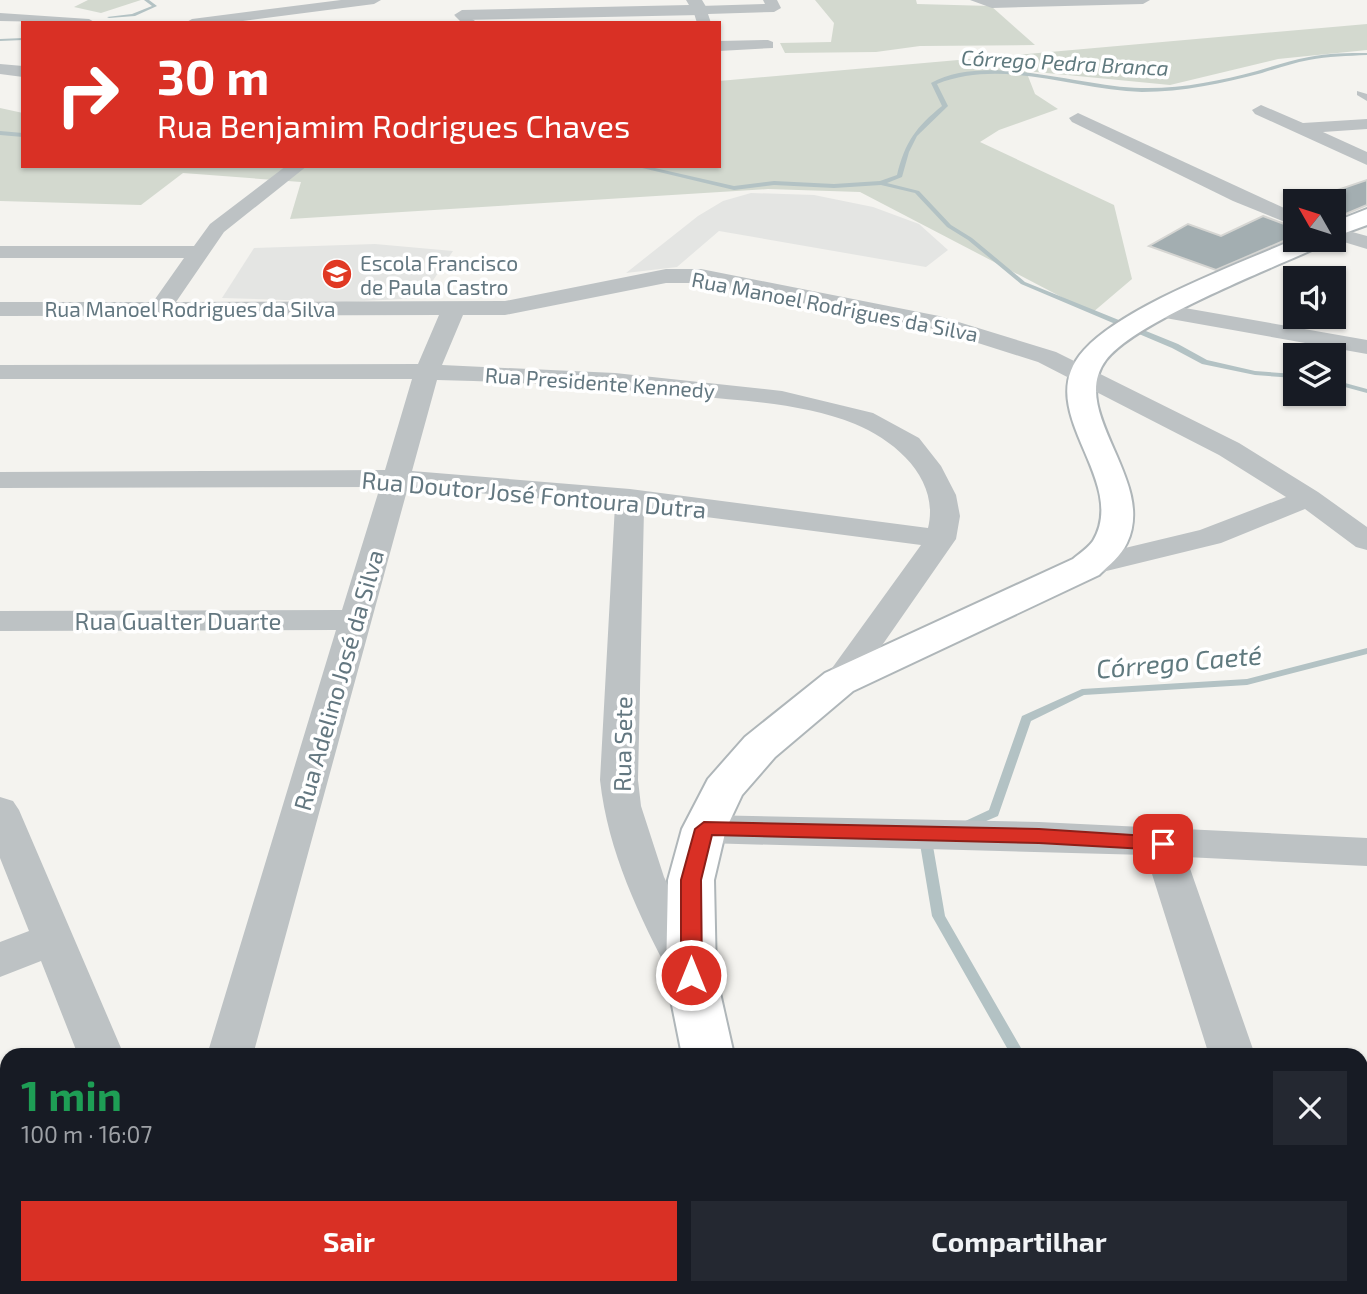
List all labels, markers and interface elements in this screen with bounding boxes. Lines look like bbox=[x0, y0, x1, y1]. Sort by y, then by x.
water label: Córrego Pedra Branca bbox=[961, 44, 1169, 80]
text: 30 m bbox=[157, 46, 269, 105]
icon: right bbox=[42, 49, 133, 140]
text: Rua Benjamim Rodrigues Chaves bbox=[157, 106, 630, 144]
north arrow bbox=[1283, 189, 1346, 252]
map controls bbox=[1283, 189, 1346, 406]
place label: Escola Francisco de Paula Castro bbox=[360, 250, 518, 299]
school or university icon: Escola Francisco de Paula Castro bbox=[320, 257, 354, 291]
street label: Rua Manoel Rodrigues da Silva bbox=[690, 266, 980, 346]
button: sound bbox=[1283, 266, 1346, 329]
street label: Rua Manoel Rodrigues da Silva bbox=[44, 296, 336, 321]
button: layers bbox=[1283, 343, 1346, 406]
street label: Rua Presidente Kennedy bbox=[484, 361, 716, 403]
street label: Rua Doutor José Fontoura Dutra bbox=[361, 464, 707, 524]
street label: Rua Adelino José da Silva bbox=[287, 546, 389, 814]
street label: Rua Gualter Duarte bbox=[75, 606, 281, 635]
water label: Córrego Caeté bbox=[1095, 638, 1263, 684]
street label: Rua Sete bbox=[607, 696, 637, 792]
pin bbox=[1133, 814, 1193, 874]
icon: arrive bbox=[1144, 825, 1182, 863]
position arrow bbox=[654, 938, 728, 1012]
text: 1 min bbox=[21, 1069, 122, 1119]
button: close bbox=[1273, 1071, 1347, 1145]
text: 100 m · 16:07 bbox=[21, 1120, 152, 1148]
button: Sair bbox=[21, 1201, 677, 1281]
button: Compartilhar bbox=[691, 1201, 1347, 1281]

